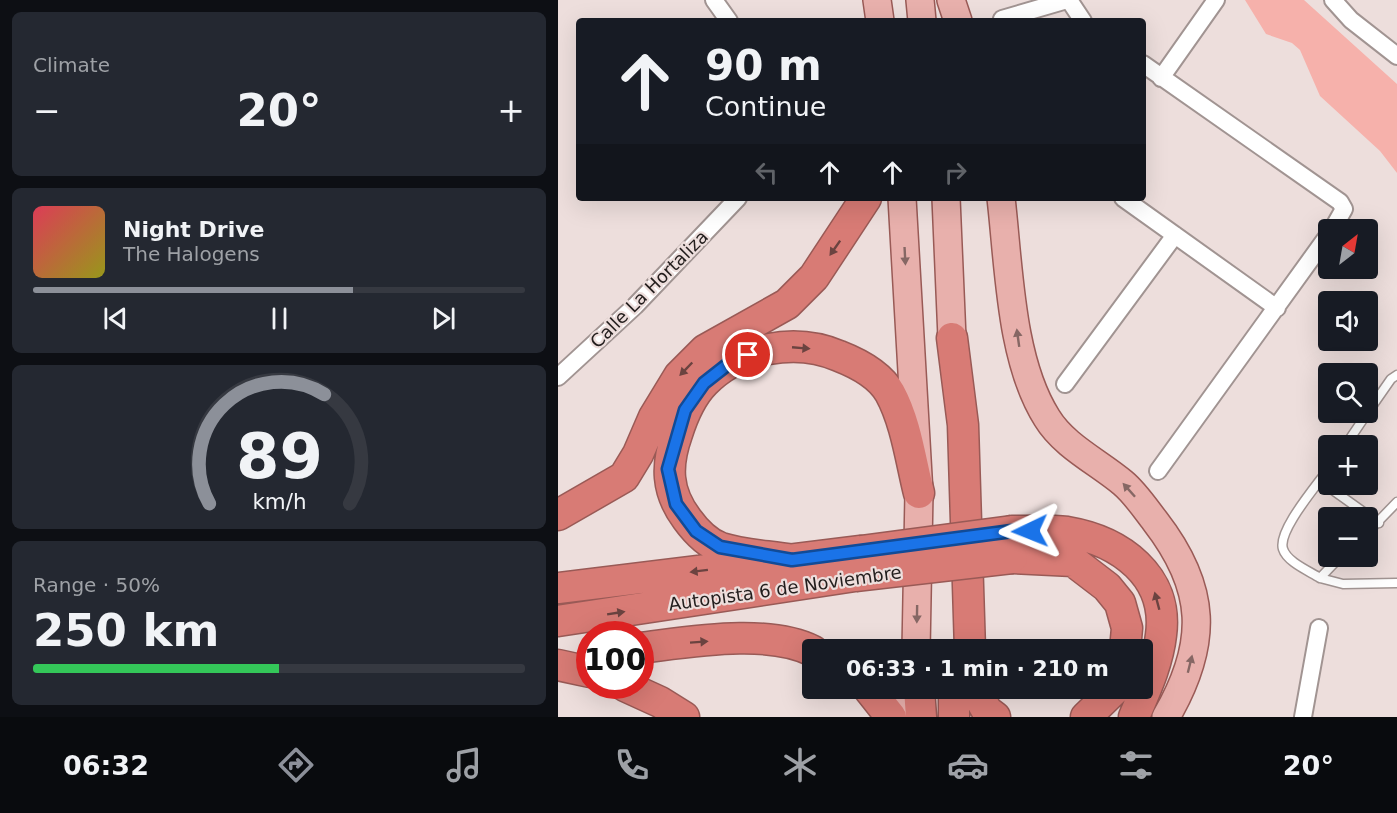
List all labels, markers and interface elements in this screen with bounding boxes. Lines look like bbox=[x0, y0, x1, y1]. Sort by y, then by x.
text: 90 m bbox=[705, 41, 822, 90]
icon: ahead bbox=[606, 42, 684, 120]
text: Climate bbox=[33, 53, 110, 77]
text: 20° bbox=[236, 84, 322, 137]
text: − bbox=[33, 91, 61, 130]
text: + bbox=[497, 91, 525, 130]
text: Continue bbox=[705, 91, 826, 122]
icon: left bbox=[750, 156, 783, 189]
icon: ahead bbox=[813, 156, 846, 189]
icon: ahead bbox=[876, 156, 909, 189]
icon: right bbox=[939, 156, 972, 189]
text: Night Drive bbox=[123, 217, 264, 242]
north arrow bbox=[1318, 219, 1378, 279]
map controls bbox=[1318, 219, 1378, 567]
street label: Calle La Hortaliza bbox=[586, 226, 712, 352]
one-way arrow bbox=[829, 239, 841, 255]
text: The Halogens bbox=[123, 242, 260, 266]
one-way arrow bbox=[901, 247, 910, 266]
button: sound bbox=[1318, 291, 1378, 351]
icon: previous bbox=[99, 302, 132, 335]
icon: pause bbox=[263, 302, 296, 335]
icon: next bbox=[427, 302, 460, 335]
pin bbox=[722, 329, 773, 380]
one-way arrow bbox=[1014, 329, 1023, 348]
icon: arrive bbox=[731, 338, 764, 371]
one-way arrow bbox=[791, 343, 810, 353]
one-way arrow bbox=[680, 361, 694, 375]
button: search bbox=[1318, 363, 1378, 423]
text: 89 bbox=[236, 420, 322, 493]
button: + bbox=[1318, 435, 1378, 495]
one-way arrow bbox=[1123, 483, 1136, 498]
text: km/h bbox=[252, 489, 306, 514]
position arrow bbox=[998, 499, 1062, 563]
button: − bbox=[1318, 507, 1378, 567]
street label: Autopista 6 de Noviembre bbox=[667, 561, 903, 615]
one-way arrow bbox=[689, 567, 708, 576]
text: Range · 50% bbox=[33, 573, 160, 597]
one-way arrow bbox=[1152, 592, 1162, 610]
text: 250 km bbox=[33, 604, 219, 657]
one-way arrow bbox=[912, 605, 922, 624]
one-way arrow bbox=[606, 608, 625, 617]
speed limit sign: 100 bbox=[576, 621, 654, 699]
one-way arrow bbox=[689, 637, 708, 647]
one-way arrow bbox=[1186, 655, 1196, 673]
text: 06:33 · 1 min · 210 m bbox=[846, 656, 1109, 681]
icon: directions bbox=[275, 744, 317, 786]
icon: music bbox=[443, 744, 485, 786]
icon: phone bbox=[611, 744, 653, 786]
icon: climate bbox=[779, 744, 821, 786]
icon: car bbox=[947, 744, 989, 786]
icon: filters bbox=[1115, 744, 1157, 786]
text: 06:32 bbox=[63, 750, 149, 781]
text: 20° bbox=[1283, 750, 1334, 781]

